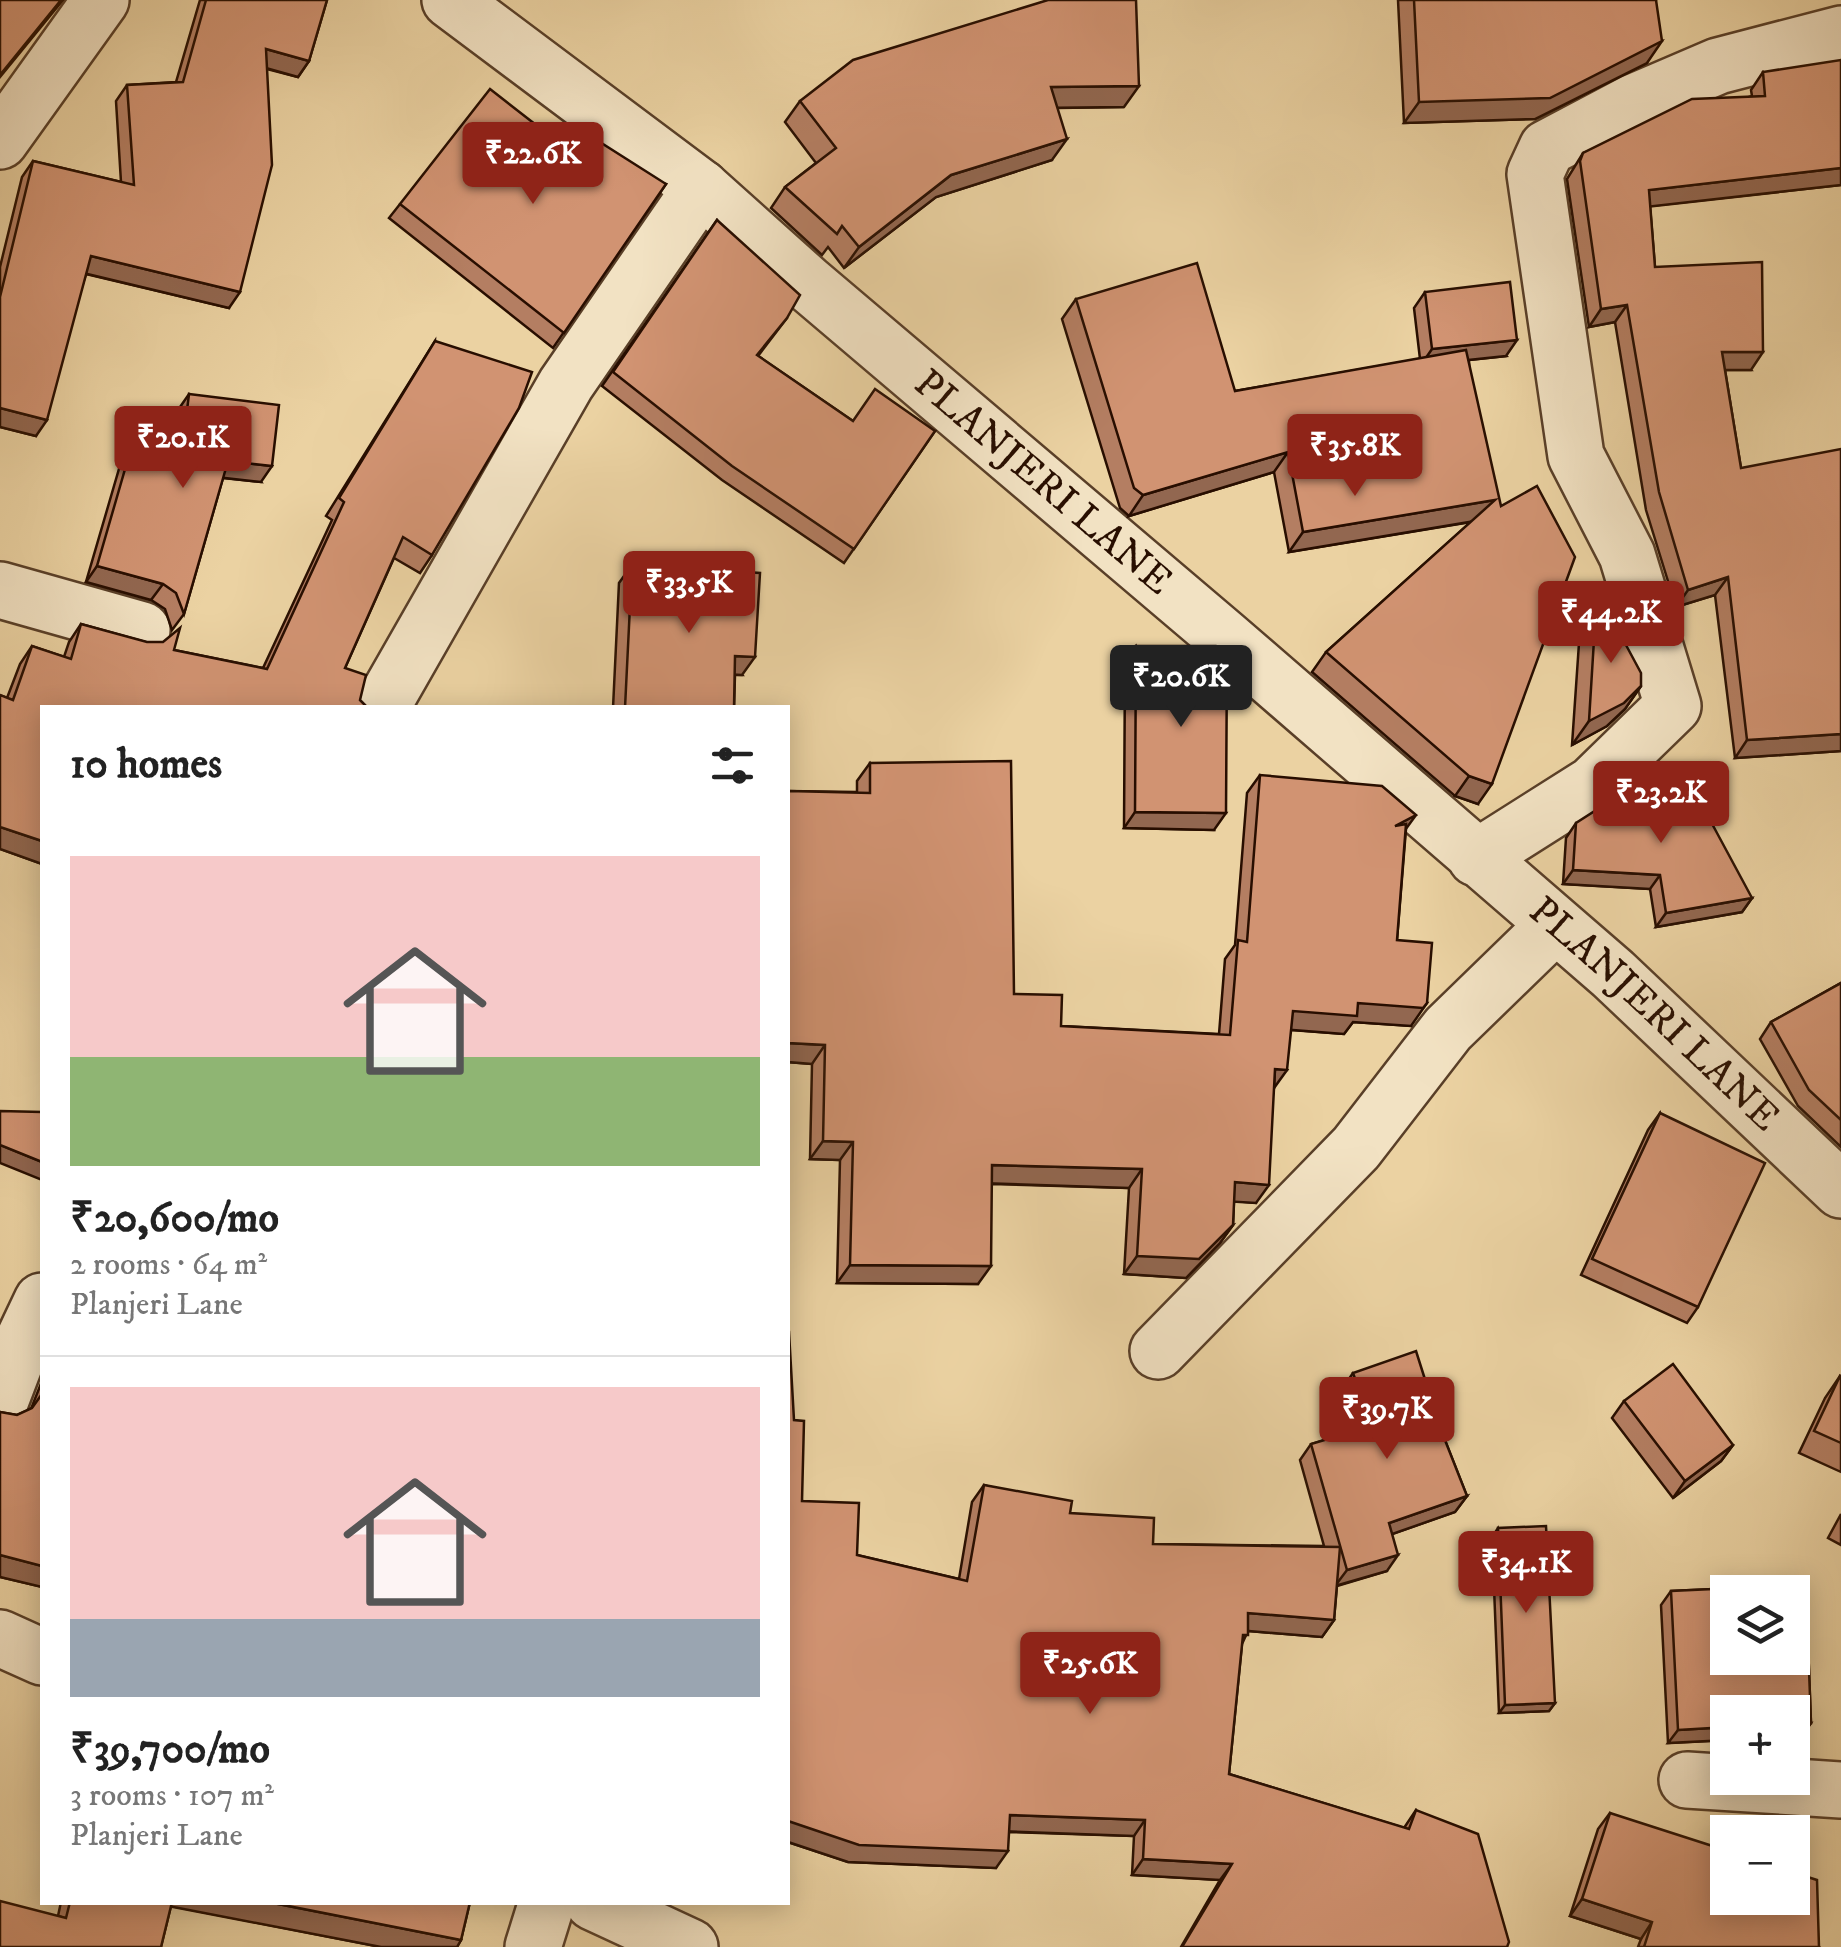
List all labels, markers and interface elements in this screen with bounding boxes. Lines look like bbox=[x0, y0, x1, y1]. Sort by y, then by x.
pin: ₹22.6K bbox=[452, 122, 614, 207]
text: ₹22.6K bbox=[485, 134, 581, 174]
street label: PLANJERI LANE bbox=[903, 359, 1182, 607]
pin: ₹20.1K bbox=[102, 406, 264, 491]
pin: ₹35.8K bbox=[1274, 414, 1436, 499]
text: ₹20.1K bbox=[136, 418, 230, 458]
text: ₹35.8K bbox=[1309, 426, 1401, 466]
pin: ₹33.5K bbox=[608, 551, 770, 636]
text: ₹33.5K bbox=[645, 563, 733, 603]
pin: ₹44.2K bbox=[1530, 581, 1692, 666]
text: ₹44.2K bbox=[1560, 593, 1662, 633]
pin: ₹20.6K bbox=[1100, 645, 1262, 730]
text: ₹20.6K bbox=[1132, 657, 1230, 697]
icon: filters bbox=[705, 738, 760, 793]
text: 10 homes bbox=[70, 739, 222, 791]
pin: ₹23.2K bbox=[1580, 761, 1742, 846]
text: ₹23.2K bbox=[1615, 773, 1707, 813]
street label: PLANJERI LANE bbox=[1518, 887, 1789, 1143]
icon: home bbox=[325, 921, 505, 1101]
text: ₹20,600/mo bbox=[70, 1193, 279, 1245]
text: 2 rooms · 64 m² bbox=[70, 1245, 267, 1285]
text: Planjeri Lane bbox=[70, 1285, 243, 1325]
pin: ₹39.7K bbox=[1306, 1377, 1468, 1462]
text: ₹39.7K bbox=[1341, 1389, 1433, 1429]
icon: home bbox=[325, 1452, 505, 1632]
pin: ₹34.1K bbox=[1445, 1531, 1607, 1616]
text: ₹34.1K bbox=[1480, 1543, 1572, 1583]
map controls bbox=[1710, 1575, 1810, 1915]
button: layers bbox=[1710, 1575, 1810, 1675]
pin: ₹25.6K bbox=[1009, 1632, 1171, 1717]
text: ₹25.6K bbox=[1042, 1644, 1138, 1684]
button: + bbox=[1710, 1695, 1810, 1795]
text: ₹39,700/mo bbox=[70, 1724, 270, 1776]
text: 3 rooms · 107 m² bbox=[70, 1776, 274, 1816]
button: − bbox=[1710, 1815, 1810, 1915]
text: Planjeri Lane bbox=[70, 1816, 243, 1856]

